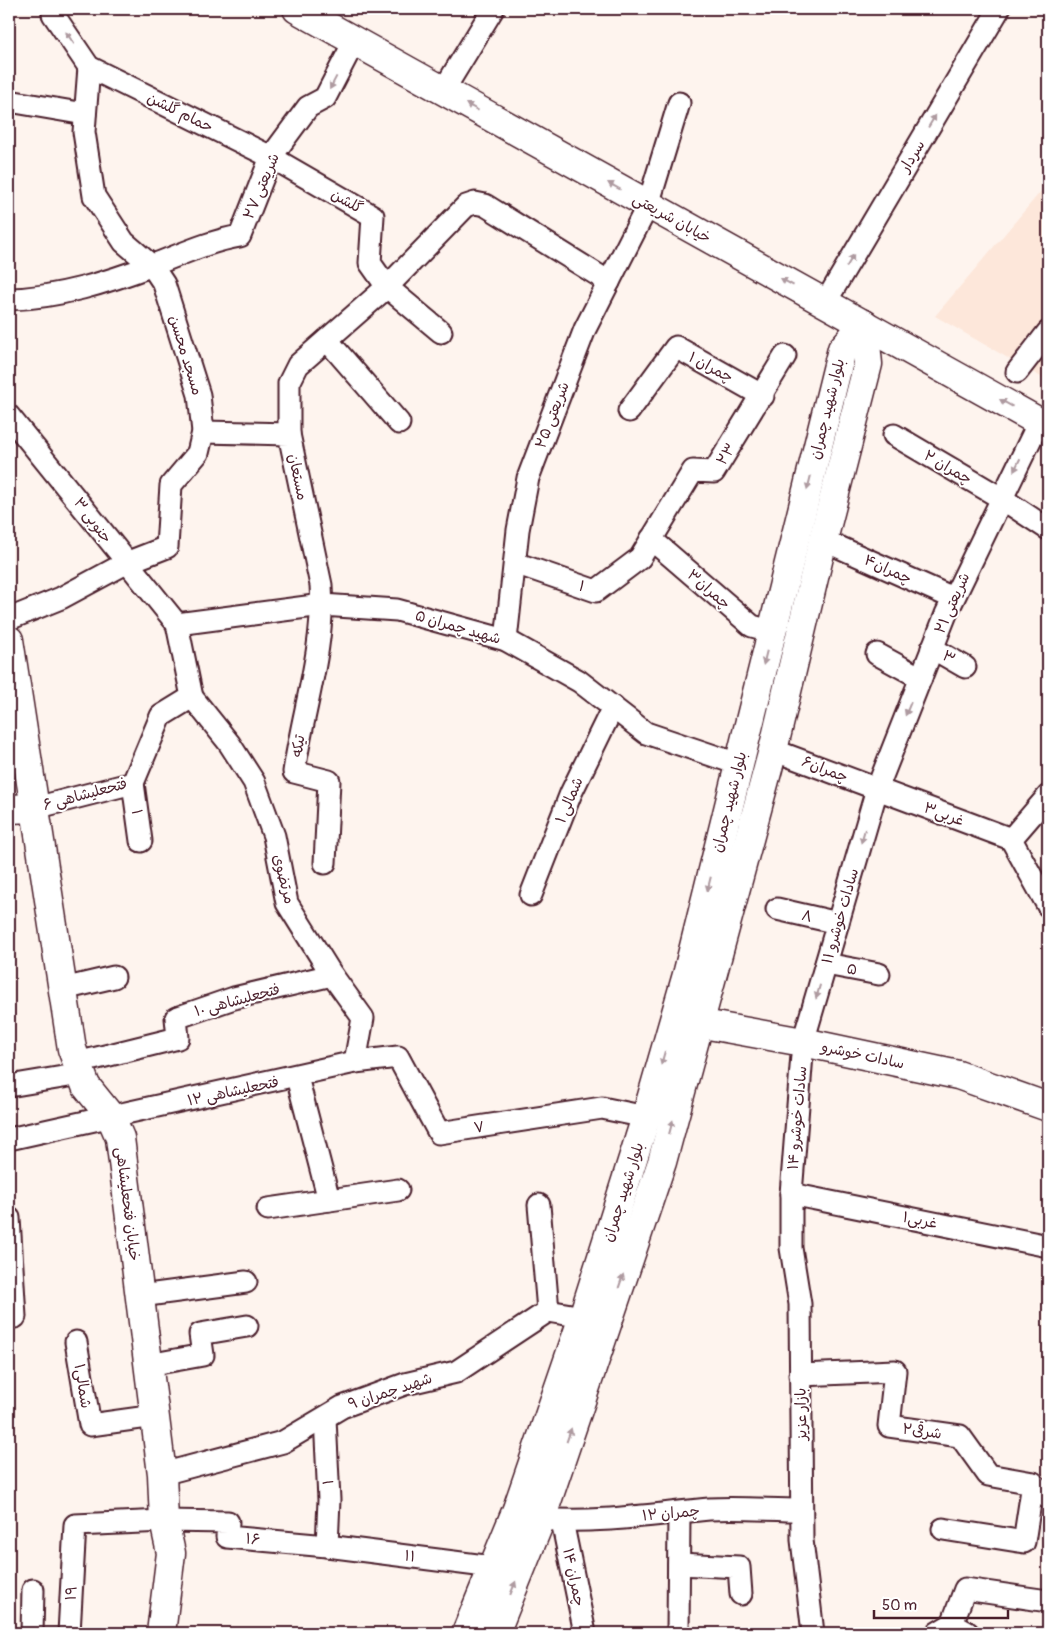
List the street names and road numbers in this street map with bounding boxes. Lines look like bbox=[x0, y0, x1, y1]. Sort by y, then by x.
street label: حمام گلشن bbox=[143, 88, 216, 138]
street label: سردار bbox=[895, 137, 929, 177]
street label: شریعتی ۲۷ bbox=[239, 150, 284, 222]
street label: گلشن bbox=[327, 185, 366, 218]
street label: خیابان شریعتی bbox=[629, 189, 714, 248]
street label: مسجد محسن bbox=[164, 313, 207, 397]
street label: چمران ۱ bbox=[685, 348, 736, 387]
street label: بلوار شهید چمران bbox=[806, 357, 849, 462]
street label: شریعتی ۲۵ bbox=[531, 379, 574, 451]
street label: ۲۳ bbox=[712, 440, 740, 469]
street label: چمران ۲ bbox=[920, 446, 975, 489]
street label: مستعان bbox=[283, 452, 312, 502]
street label: ۳ جنوبی bbox=[69, 494, 116, 547]
street label: چمران۴ bbox=[861, 551, 915, 588]
street label: چمران۳ bbox=[683, 565, 734, 613]
street label: شریعتی ۲۱ bbox=[931, 570, 974, 637]
street label: ۱ bbox=[576, 577, 588, 596]
street label: شهید چمران ۵ bbox=[413, 606, 503, 649]
street label: ۳ bbox=[939, 646, 959, 669]
street label: تیکه bbox=[287, 733, 310, 759]
street label: بلوار شهید چمران bbox=[708, 750, 751, 855]
street label: چمران۶ bbox=[799, 752, 851, 787]
street label: فتحعلیشاهی ۶ bbox=[41, 774, 129, 815]
street label: شمالی ۱ bbox=[551, 774, 588, 826]
street label: غربی۳ bbox=[921, 798, 967, 831]
street label: ۱ bbox=[127, 808, 146, 816]
street label: مرتضوی bbox=[268, 852, 299, 906]
street label: سادات خوشرو ۱۱ bbox=[818, 866, 863, 966]
street label: ۸ bbox=[799, 906, 814, 927]
street label: ۵ bbox=[845, 959, 859, 980]
street label: فتحعلیشاهی ۱۰ bbox=[192, 980, 282, 1021]
street label: سادات خوشرو bbox=[819, 1037, 906, 1074]
street label: سادات خوشرو ۱۴ bbox=[783, 1065, 812, 1171]
street label: فتحعلیشاهی ۱۲ bbox=[186, 1073, 281, 1110]
street label: ۷ bbox=[472, 1117, 486, 1138]
street label: بلوار شهید چمران bbox=[598, 1140, 648, 1244]
street label: خیابان فتحعلیشاهی bbox=[111, 1146, 144, 1262]
street label: غربی۱ bbox=[901, 1208, 939, 1233]
street label: شمالی۱ bbox=[70, 1362, 95, 1410]
street label: شهید چمران ۹ bbox=[346, 1369, 435, 1414]
street label: بازار عزیز bbox=[792, 1387, 811, 1443]
street label: شرقی۲ bbox=[901, 1417, 943, 1444]
street label: ۱ bbox=[319, 1479, 338, 1485]
street label: چمران ۱۲ bbox=[641, 1502, 701, 1525]
street label: ۱۶ bbox=[245, 1529, 261, 1550]
street label: ۱۱ bbox=[403, 1546, 417, 1567]
street label: چمران ۱۴ bbox=[558, 1546, 589, 1608]
street label: ۱۹ bbox=[62, 1585, 81, 1601]

